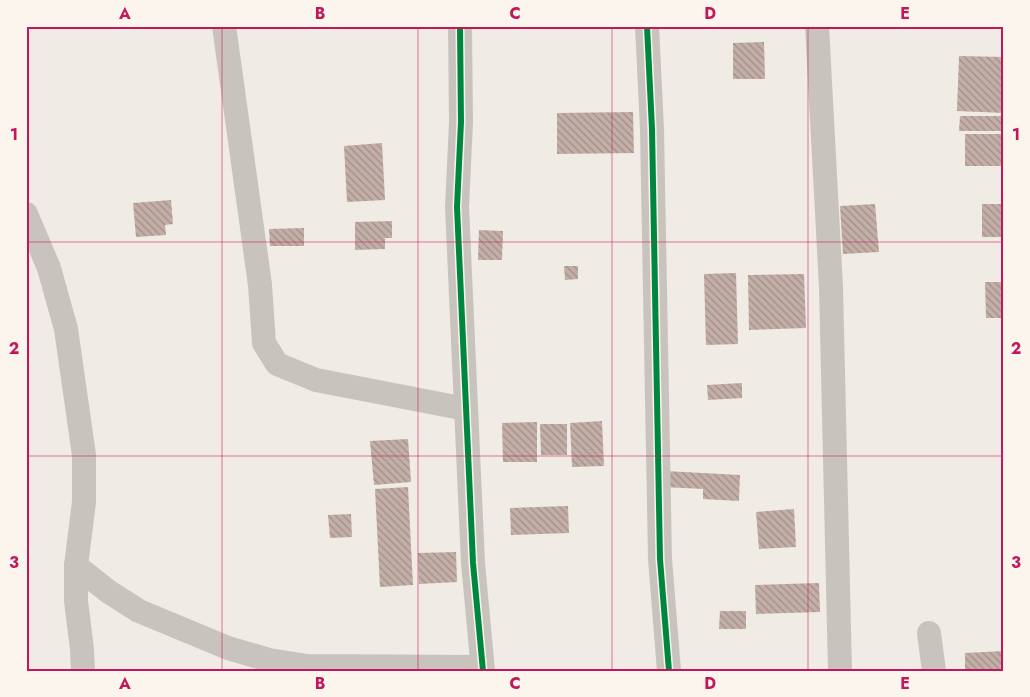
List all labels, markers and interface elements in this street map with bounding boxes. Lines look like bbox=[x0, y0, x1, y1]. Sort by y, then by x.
text: A bbox=[118, 2, 131, 25]
text: B bbox=[315, 2, 325, 25]
text: C bbox=[509, 2, 521, 25]
text: D bbox=[704, 2, 716, 25]
text: E bbox=[900, 2, 910, 25]
text: 1 bbox=[10, 123, 18, 146]
text: 1 bbox=[1012, 123, 1020, 146]
text: 2 bbox=[9, 337, 19, 360]
text: 2 bbox=[1011, 337, 1021, 360]
text: 3 bbox=[9, 551, 19, 574]
text: 3 bbox=[1011, 551, 1021, 574]
text: A bbox=[118, 672, 131, 695]
text: B bbox=[315, 672, 325, 695]
text: C bbox=[509, 672, 521, 695]
text: D bbox=[704, 672, 716, 695]
text: E bbox=[900, 672, 910, 695]

